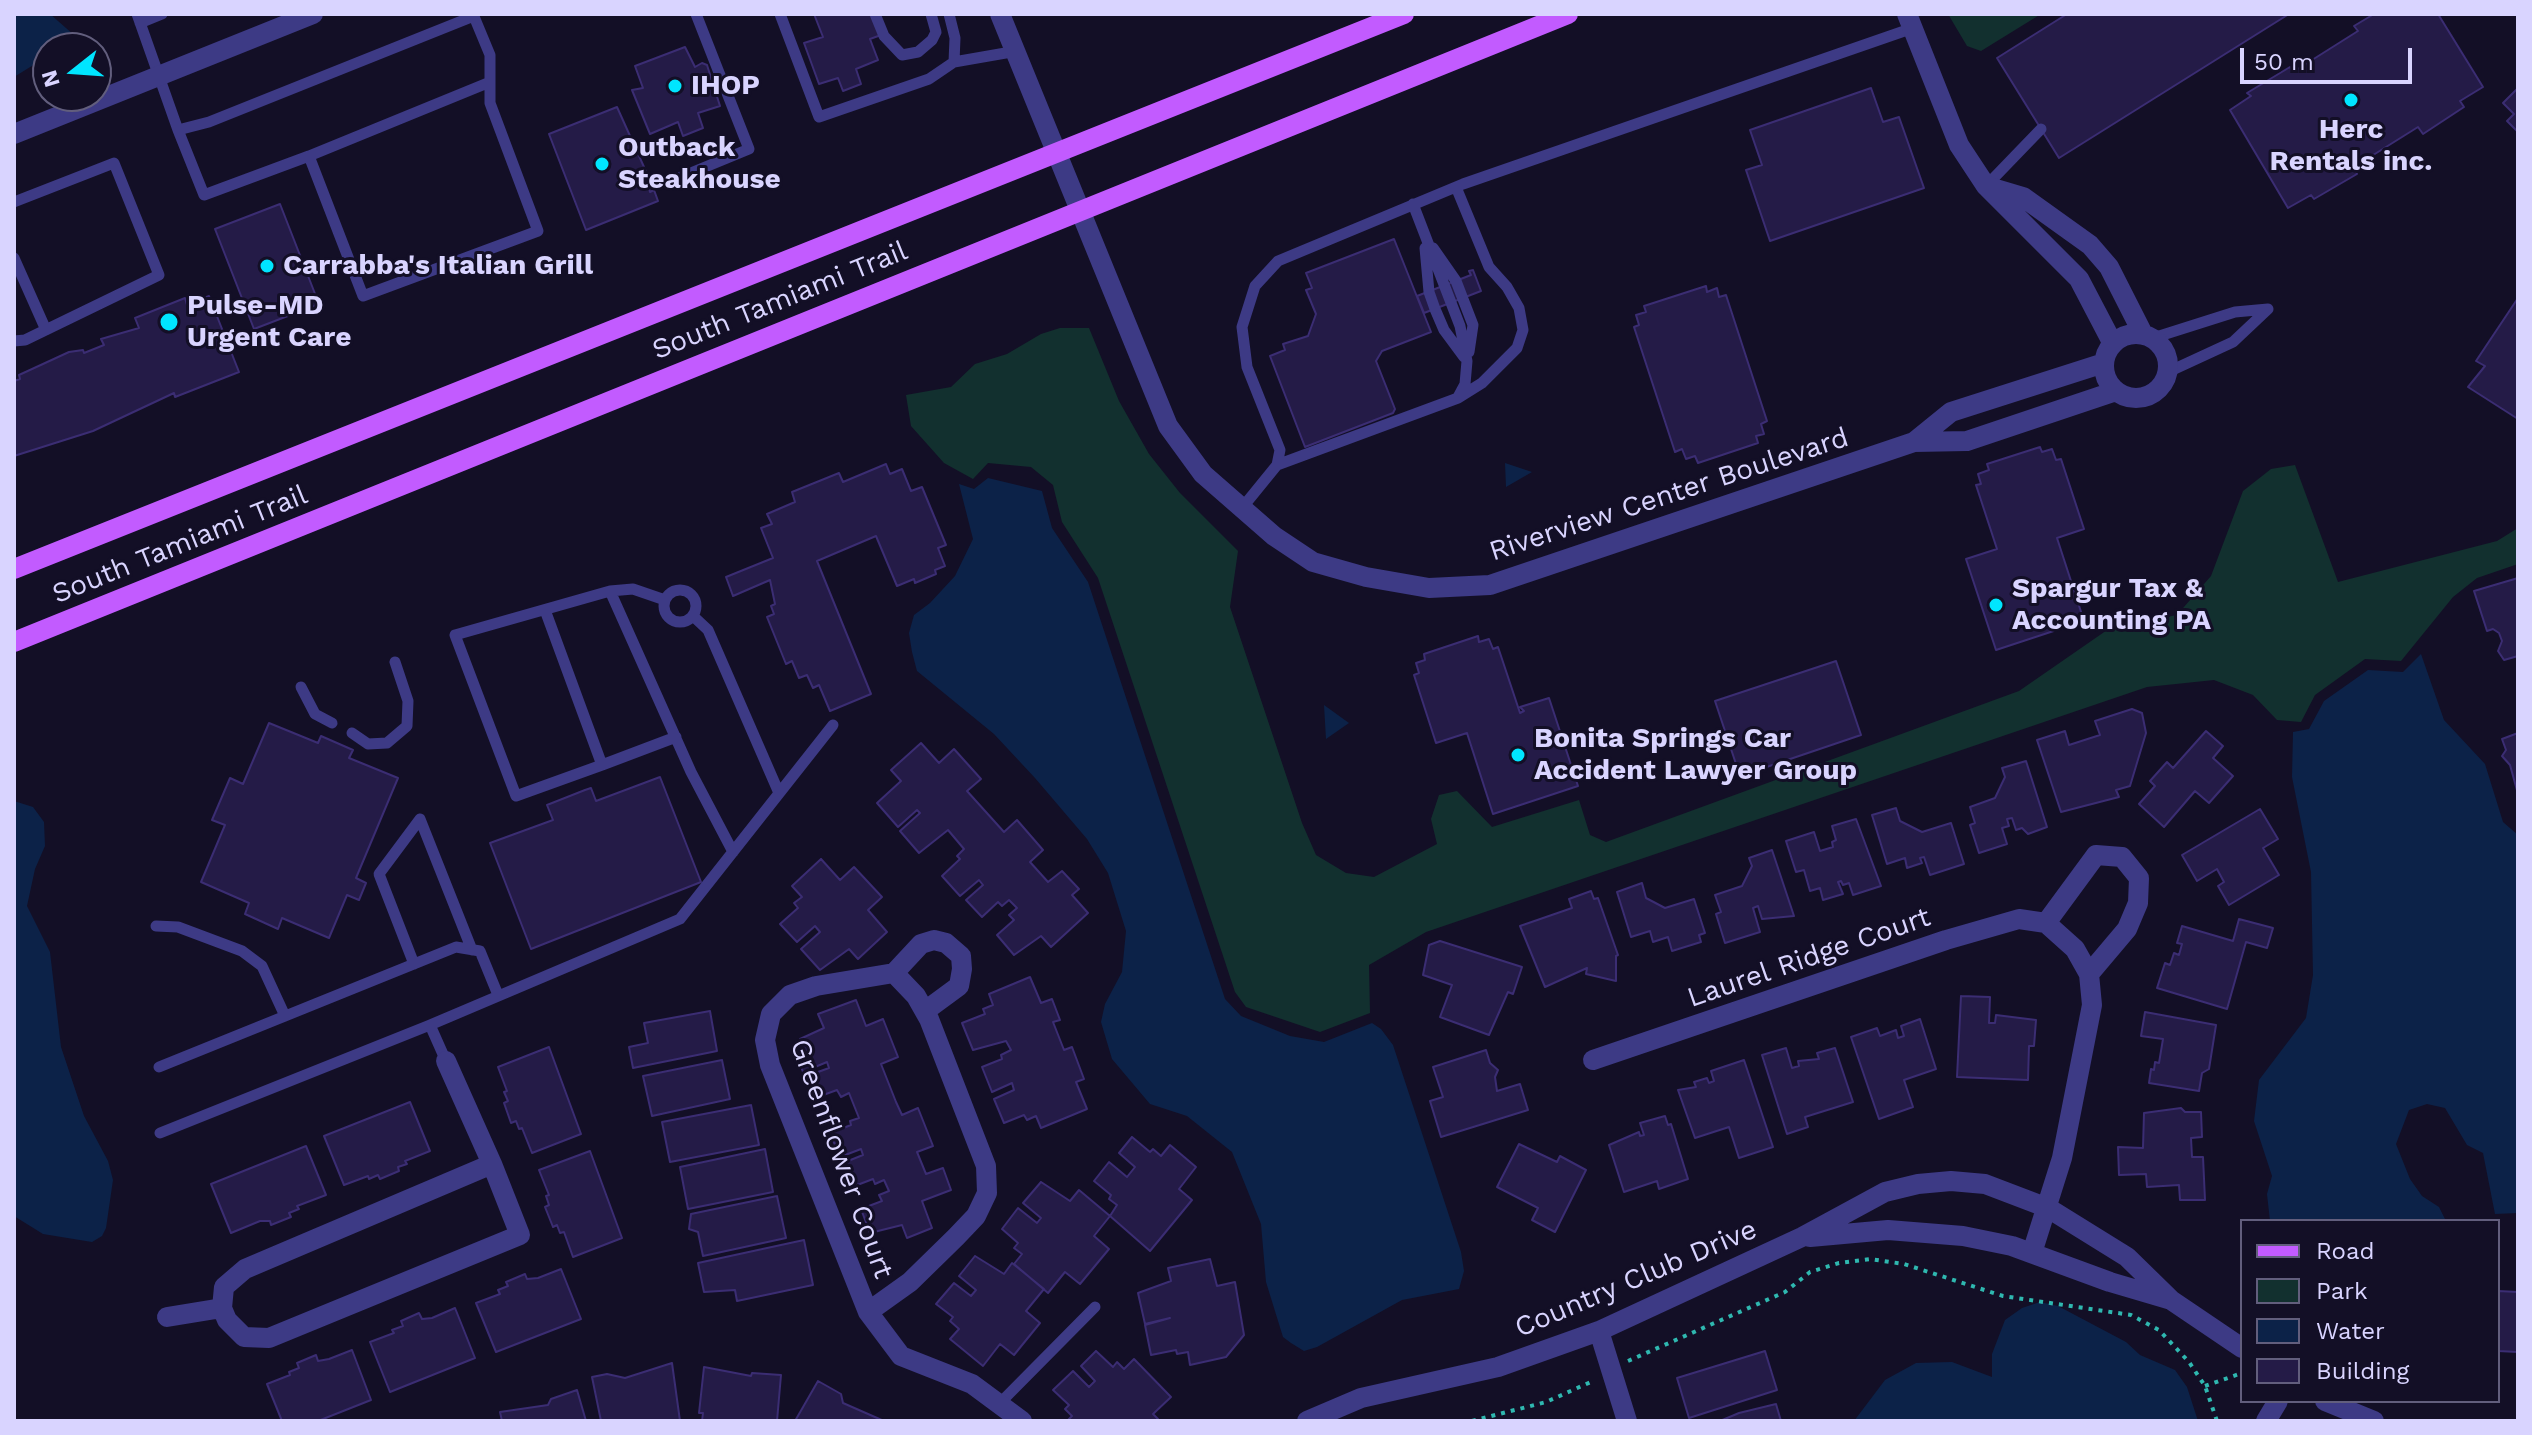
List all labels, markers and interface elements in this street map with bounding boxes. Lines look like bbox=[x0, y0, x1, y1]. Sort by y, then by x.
north arrow bbox=[32, 32, 112, 112]
scale bar bbox=[2244, 32, 2416, 82]
text: 50 m bbox=[2254, 48, 2314, 76]
text: N bbox=[36, 67, 65, 90]
place label: IHOP bbox=[691, 69, 760, 103]
marker: IHOP bbox=[666, 77, 684, 95]
marker: Herc Rentals inc. bbox=[2342, 91, 2360, 109]
place label: Herc Rentals inc. bbox=[2270, 113, 2432, 179]
place label: Outback Steakhouse bbox=[618, 131, 781, 197]
marker: Outback Steakhouse bbox=[593, 155, 611, 173]
street label: South Tamiami Trail bbox=[648, 234, 912, 368]
place label: Carrabba's Italian Grill bbox=[283, 249, 593, 283]
marker: Carrabba's Italian Grill bbox=[258, 257, 276, 275]
place label: Pulse-MD Urgent Care bbox=[187, 289, 351, 355]
marker: Pulse-MD Urgent Care bbox=[158, 311, 180, 333]
street label: Riverview Center Boulevard bbox=[1485, 421, 1853, 569]
street label: South Tamiami Trail bbox=[48, 478, 312, 612]
place label: Spargur Tax & Accounting PA bbox=[2012, 572, 2211, 638]
marker: Spargur Tax & Accounting PA bbox=[1987, 596, 2005, 614]
place label: Bonita Springs Car Accident Lawyer Group bbox=[1534, 722, 1857, 788]
marker: Bonita Springs Car Accident Lawyer Group bbox=[1509, 746, 1527, 764]
street label: Laurel Ridge Court bbox=[1683, 901, 1935, 1015]
street label: Greenflower Court bbox=[782, 1035, 900, 1283]
street label: Country Club Drive bbox=[1510, 1213, 1762, 1345]
legend bbox=[2240, 1219, 2500, 1403]
text: Road bbox=[2316, 1237, 2375, 1265]
text: Park bbox=[2316, 1277, 2368, 1305]
text: Water bbox=[2316, 1317, 2385, 1345]
text: Building bbox=[2316, 1357, 2409, 1385]

